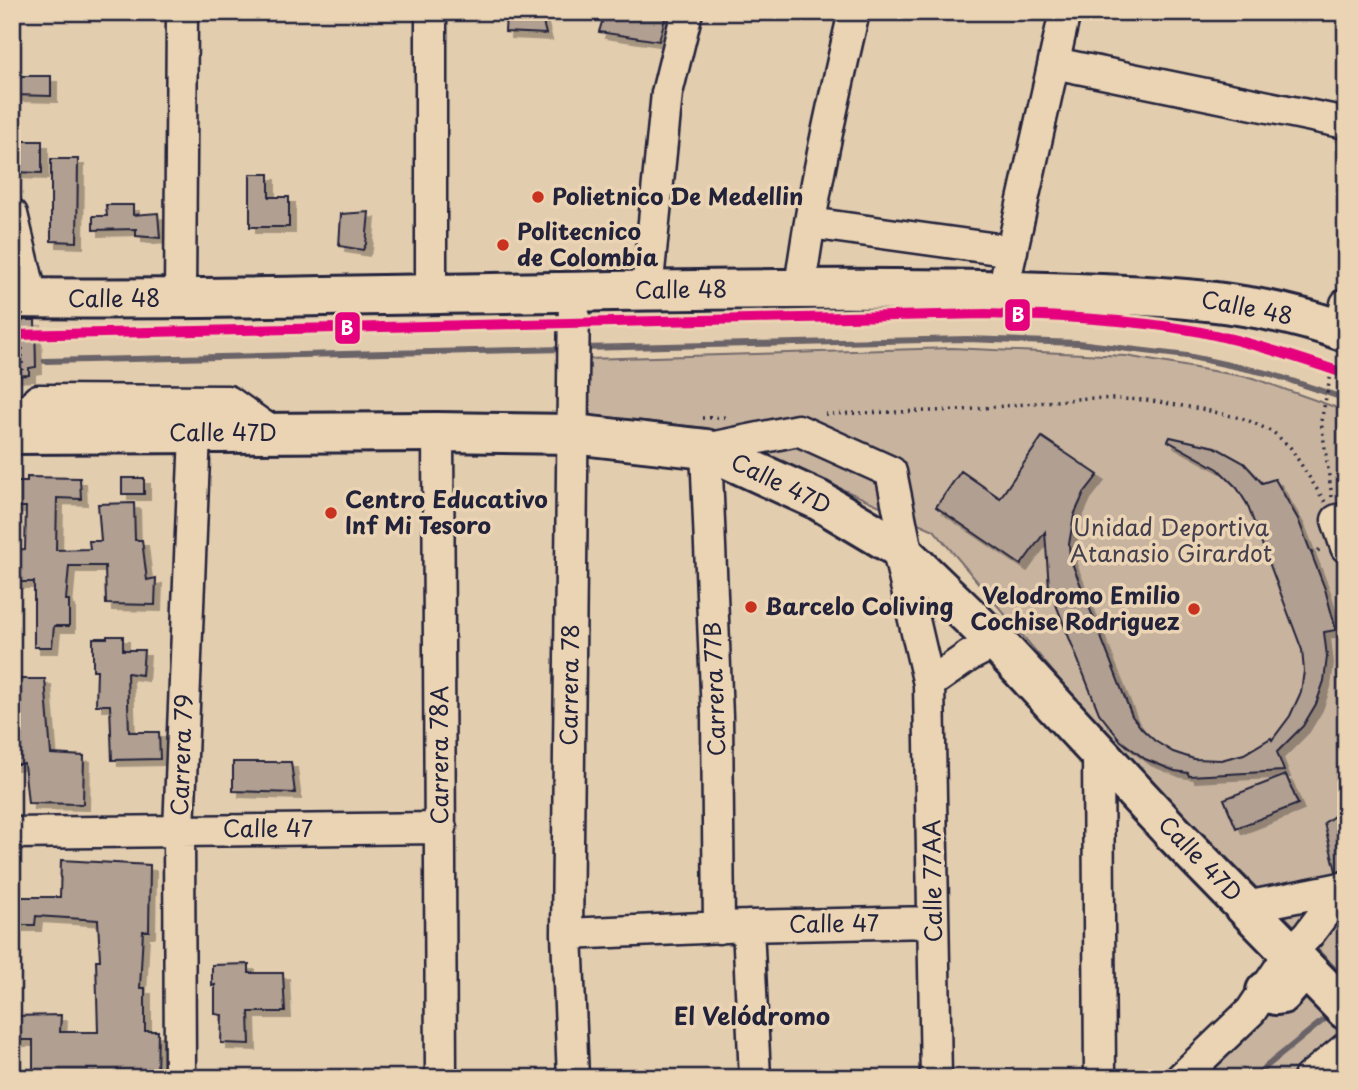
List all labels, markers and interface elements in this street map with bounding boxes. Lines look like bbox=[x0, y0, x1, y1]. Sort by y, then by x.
place label: Polietnico De Medellin bbox=[552, 178, 803, 213]
marker: Polietnico De Medellin bbox=[530, 189, 546, 205]
place label: Politecnico de Colombia bbox=[517, 213, 659, 274]
marker: Politecnico de Colombia bbox=[495, 237, 511, 253]
street label: Calle 48 bbox=[634, 270, 728, 307]
street label: Calle 48 bbox=[68, 280, 160, 315]
street label: Calle 48 bbox=[1198, 281, 1296, 333]
line badge: B bbox=[1004, 298, 1031, 332]
text: B bbox=[1011, 300, 1025, 328]
line badge: B bbox=[334, 311, 361, 345]
text: B bbox=[340, 313, 354, 341]
street label: Calle 47D bbox=[169, 414, 277, 449]
street label: Calle 47D bbox=[726, 443, 838, 522]
place label: Centro Educativo Inf Mi Tesoro bbox=[345, 481, 548, 542]
marker: Centro Educativo Inf Mi Tesoro bbox=[323, 505, 339, 521]
park label: Unidad Deportiva Atanasio Girardot bbox=[1070, 509, 1272, 570]
place label: Velodromo Emilio Cochise Rodriguez bbox=[970, 577, 1180, 638]
place label: Barcelo Coliving bbox=[765, 588, 953, 623]
marker: Barcelo Coliving bbox=[743, 599, 759, 615]
marker: Velodromo Emilio Cochise Rodriguez bbox=[1186, 601, 1202, 617]
street label: Carrera 77B bbox=[694, 621, 733, 757]
street label: Carrera 78 bbox=[550, 624, 587, 746]
street label: Carrera 78A bbox=[421, 686, 456, 824]
street label: Carrera 79 bbox=[161, 693, 200, 817]
street label: Calle 47D bbox=[1151, 807, 1251, 909]
street label: Calle 47 bbox=[223, 810, 313, 845]
street label: Calle 77AA bbox=[913, 819, 950, 943]
street label: Calle 47 bbox=[789, 904, 879, 941]
district label: El Velódromo bbox=[674, 997, 830, 1033]

